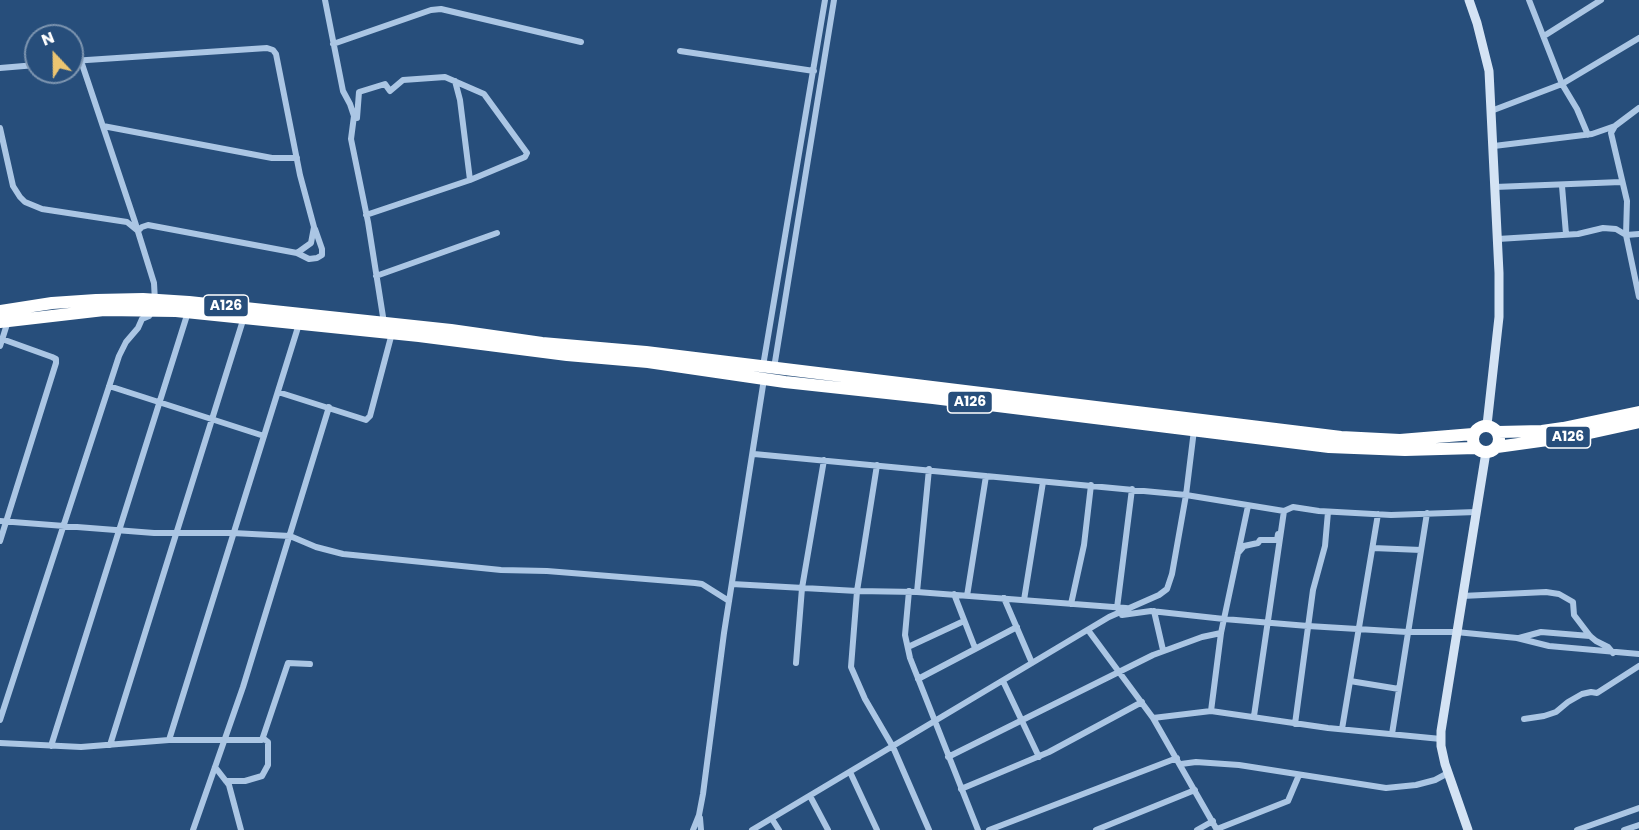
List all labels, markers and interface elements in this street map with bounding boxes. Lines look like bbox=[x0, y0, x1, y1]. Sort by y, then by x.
north arrow bbox=[24, 24, 84, 84]
text: N bbox=[38, 26, 58, 52]
road number: A126 bbox=[204, 295, 248, 317]
road number: A126 bbox=[948, 391, 992, 413]
road number: A126 bbox=[1546, 426, 1590, 448]

